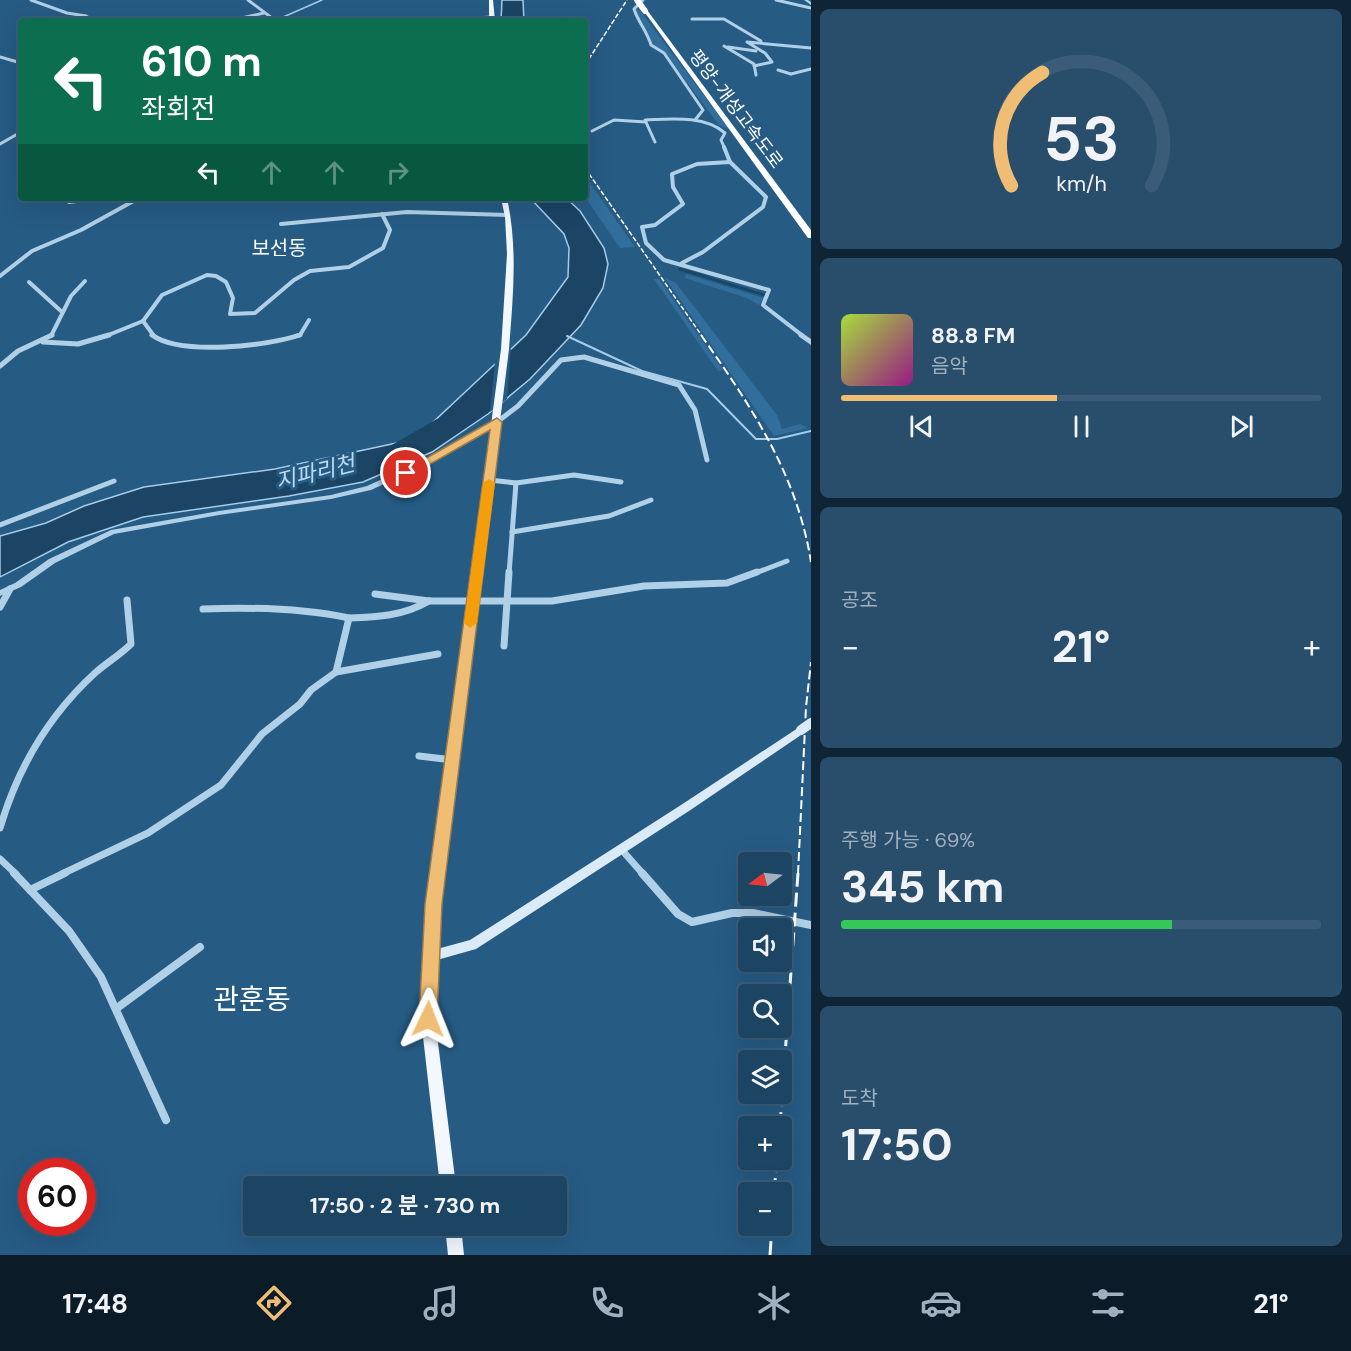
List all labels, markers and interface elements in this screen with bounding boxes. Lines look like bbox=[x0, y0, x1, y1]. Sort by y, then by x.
text: 610 m bbox=[141, 34, 262, 89]
icon: left bbox=[42, 42, 120, 120]
street label: 평양-개성고속도로 bbox=[684, 45, 788, 173]
text: 좌회전 bbox=[141, 91, 216, 126]
text: 53 bbox=[1043, 98, 1119, 179]
icon: left bbox=[192, 156, 225, 189]
icon: ahead bbox=[255, 156, 288, 189]
icon: ahead bbox=[318, 156, 351, 189]
icon: right bbox=[381, 156, 414, 189]
text: km/h bbox=[1056, 170, 1106, 198]
district label: 보선동 bbox=[251, 235, 307, 261]
text: 88.8 FM bbox=[931, 321, 1015, 350]
text: 음악 bbox=[931, 353, 968, 379]
icon: previous bbox=[905, 410, 938, 443]
icon: pause bbox=[1065, 410, 1098, 443]
icon: next bbox=[1225, 410, 1258, 443]
pin bbox=[380, 447, 431, 498]
water label: 지파리천 bbox=[272, 448, 361, 496]
icon: arrive bbox=[389, 456, 422, 489]
text: 공조 bbox=[841, 587, 878, 613]
text: 21° bbox=[1052, 617, 1110, 676]
text: − bbox=[841, 625, 859, 668]
text: + bbox=[1303, 625, 1321, 668]
text: 주행 가능 · 69% bbox=[841, 827, 975, 853]
north arrow bbox=[738, 852, 792, 906]
map controls bbox=[738, 852, 792, 1236]
text: 345 km bbox=[841, 857, 1004, 916]
button: sound bbox=[738, 918, 792, 972]
district label: 관훈동 bbox=[213, 981, 291, 1018]
button: search bbox=[738, 984, 792, 1038]
position arrow bbox=[396, 987, 460, 1051]
button: layers bbox=[738, 1050, 792, 1104]
text: 도착 bbox=[841, 1085, 878, 1111]
text: 17:50 bbox=[841, 1115, 953, 1174]
button: + bbox=[738, 1116, 792, 1170]
speed limit sign: 60 bbox=[18, 1158, 96, 1236]
button: − bbox=[738, 1182, 792, 1236]
text: 17:50 · 2 분 · 730 m bbox=[310, 1191, 500, 1220]
icon: directions bbox=[253, 1282, 295, 1324]
icon: music bbox=[420, 1282, 462, 1324]
icon: phone bbox=[586, 1282, 628, 1324]
icon: climate bbox=[753, 1282, 795, 1324]
icon: car bbox=[920, 1282, 962, 1324]
icon: filters bbox=[1087, 1282, 1129, 1324]
text: 17:48 bbox=[62, 1286, 128, 1321]
text: 21° bbox=[1253, 1286, 1289, 1321]

